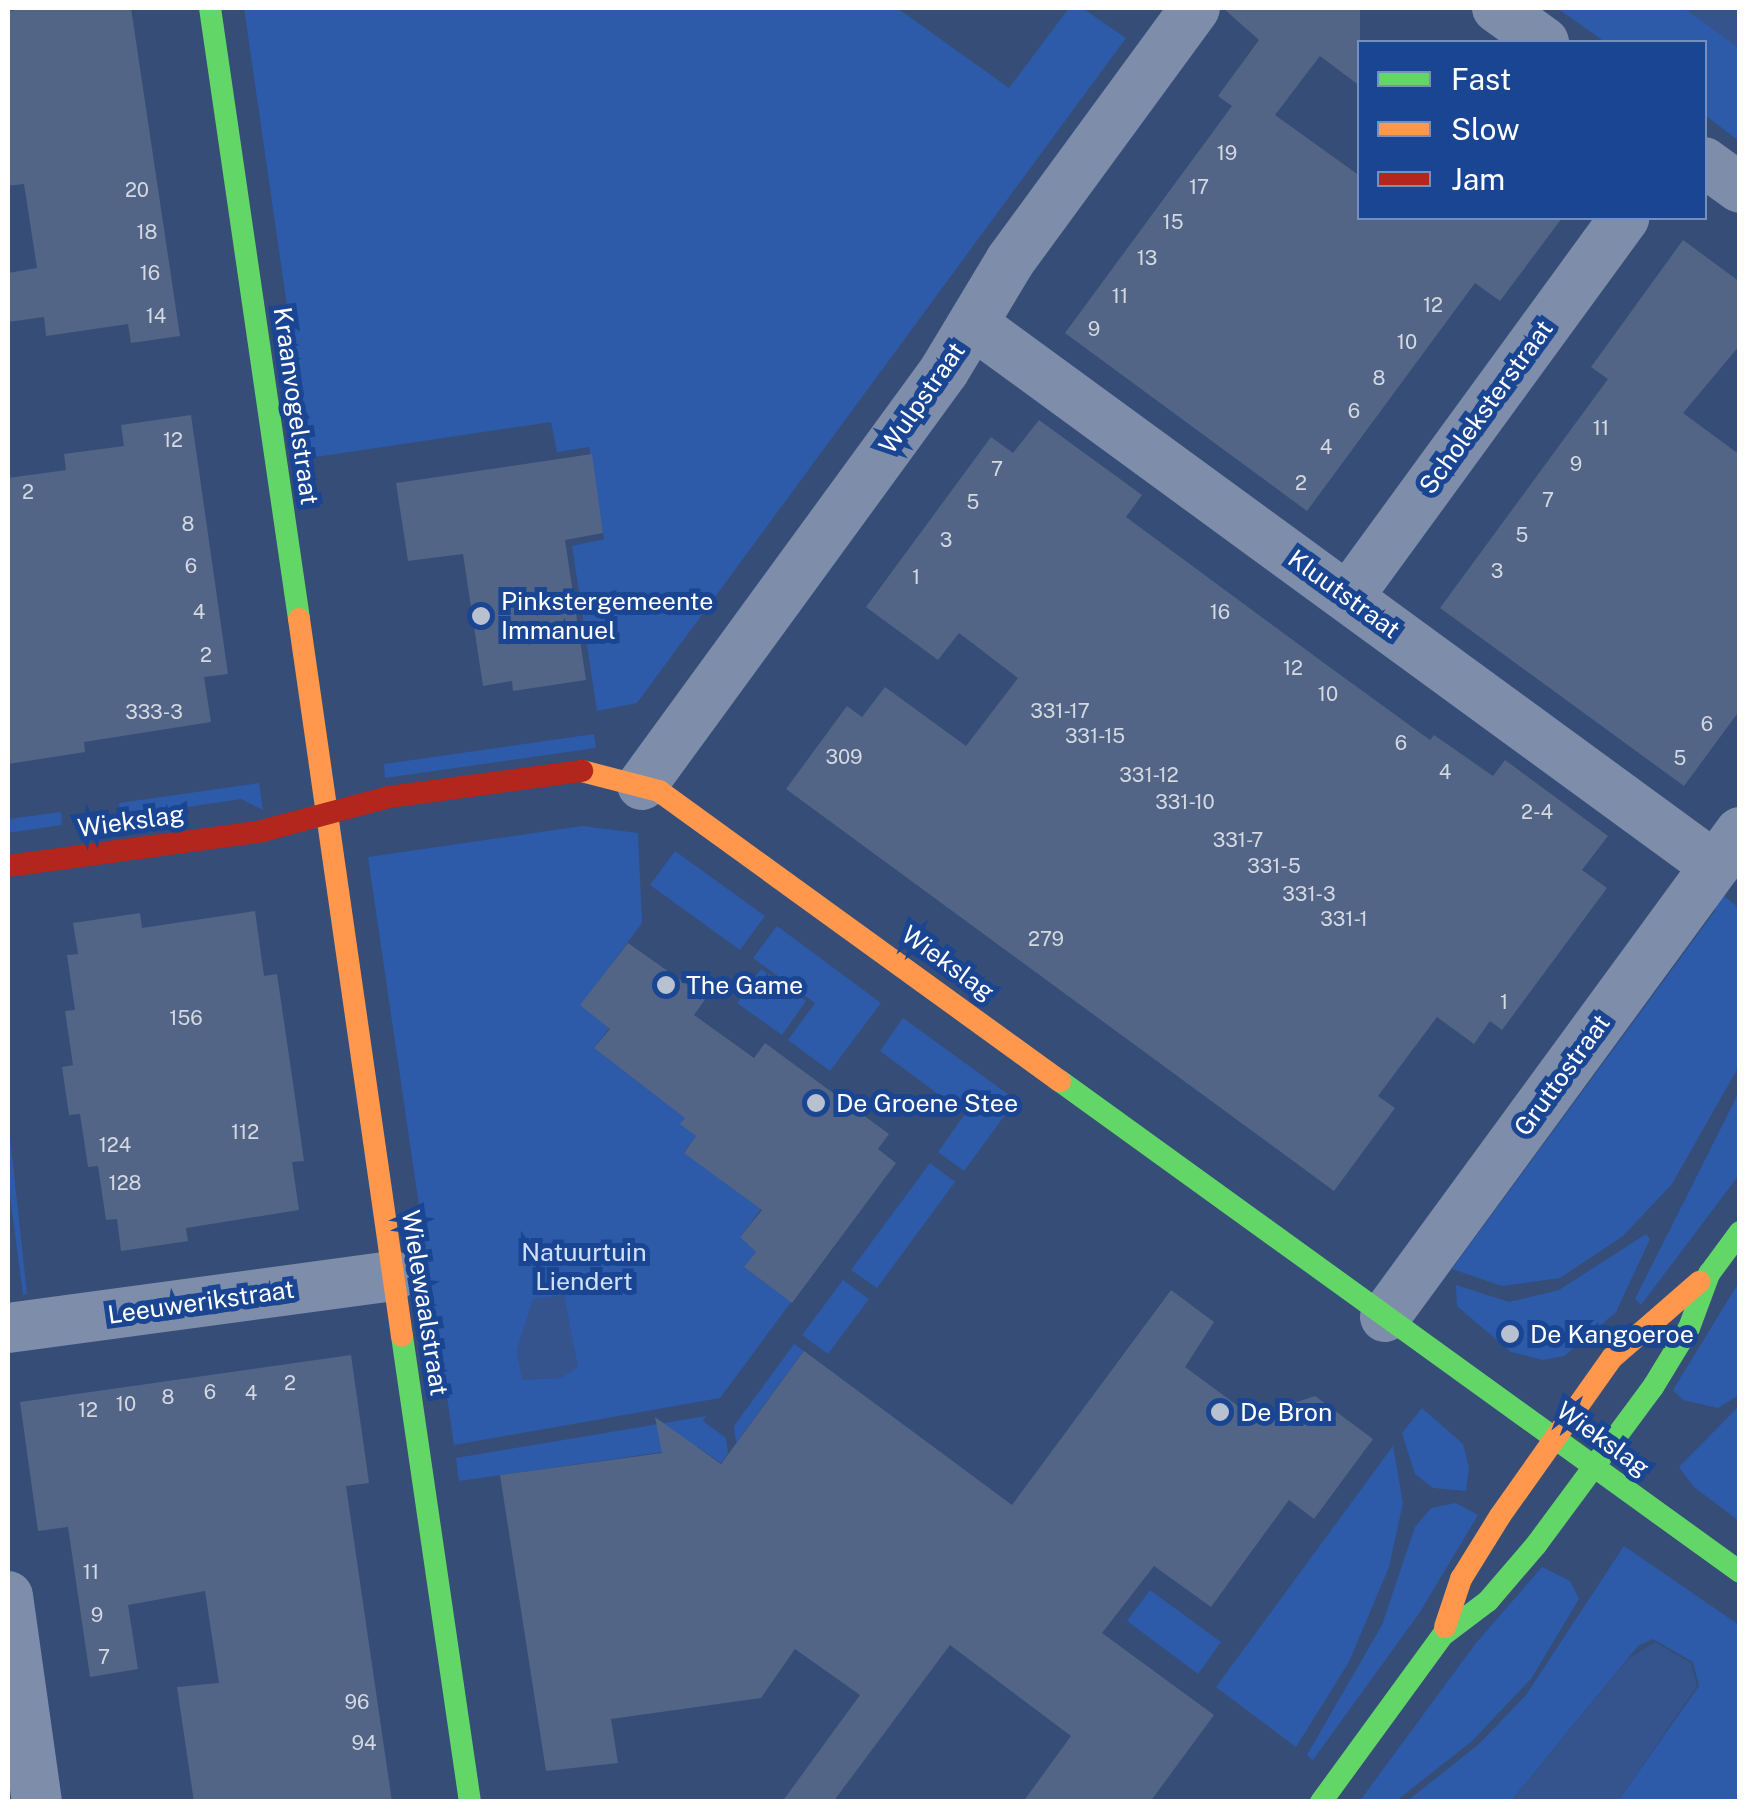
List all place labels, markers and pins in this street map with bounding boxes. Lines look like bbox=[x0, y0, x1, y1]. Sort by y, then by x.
place label: Pinkstergemeente Immanuel bbox=[501, 587, 713, 646]
marker: Pinkstergemeente Immanuel bbox=[470, 605, 492, 627]
place label: The Game bbox=[686, 970, 803, 1000]
marker: The Game bbox=[655, 974, 677, 996]
place label: De Groene Stee bbox=[836, 1088, 1018, 1118]
marker: De Groene Stee bbox=[805, 1092, 827, 1114]
place label: De Kangoeroe bbox=[1530, 1319, 1694, 1349]
marker: De Kangoeroe bbox=[1499, 1323, 1521, 1345]
place label: De Bron bbox=[1240, 1397, 1332, 1427]
marker: De Bron bbox=[1209, 1401, 1231, 1423]

